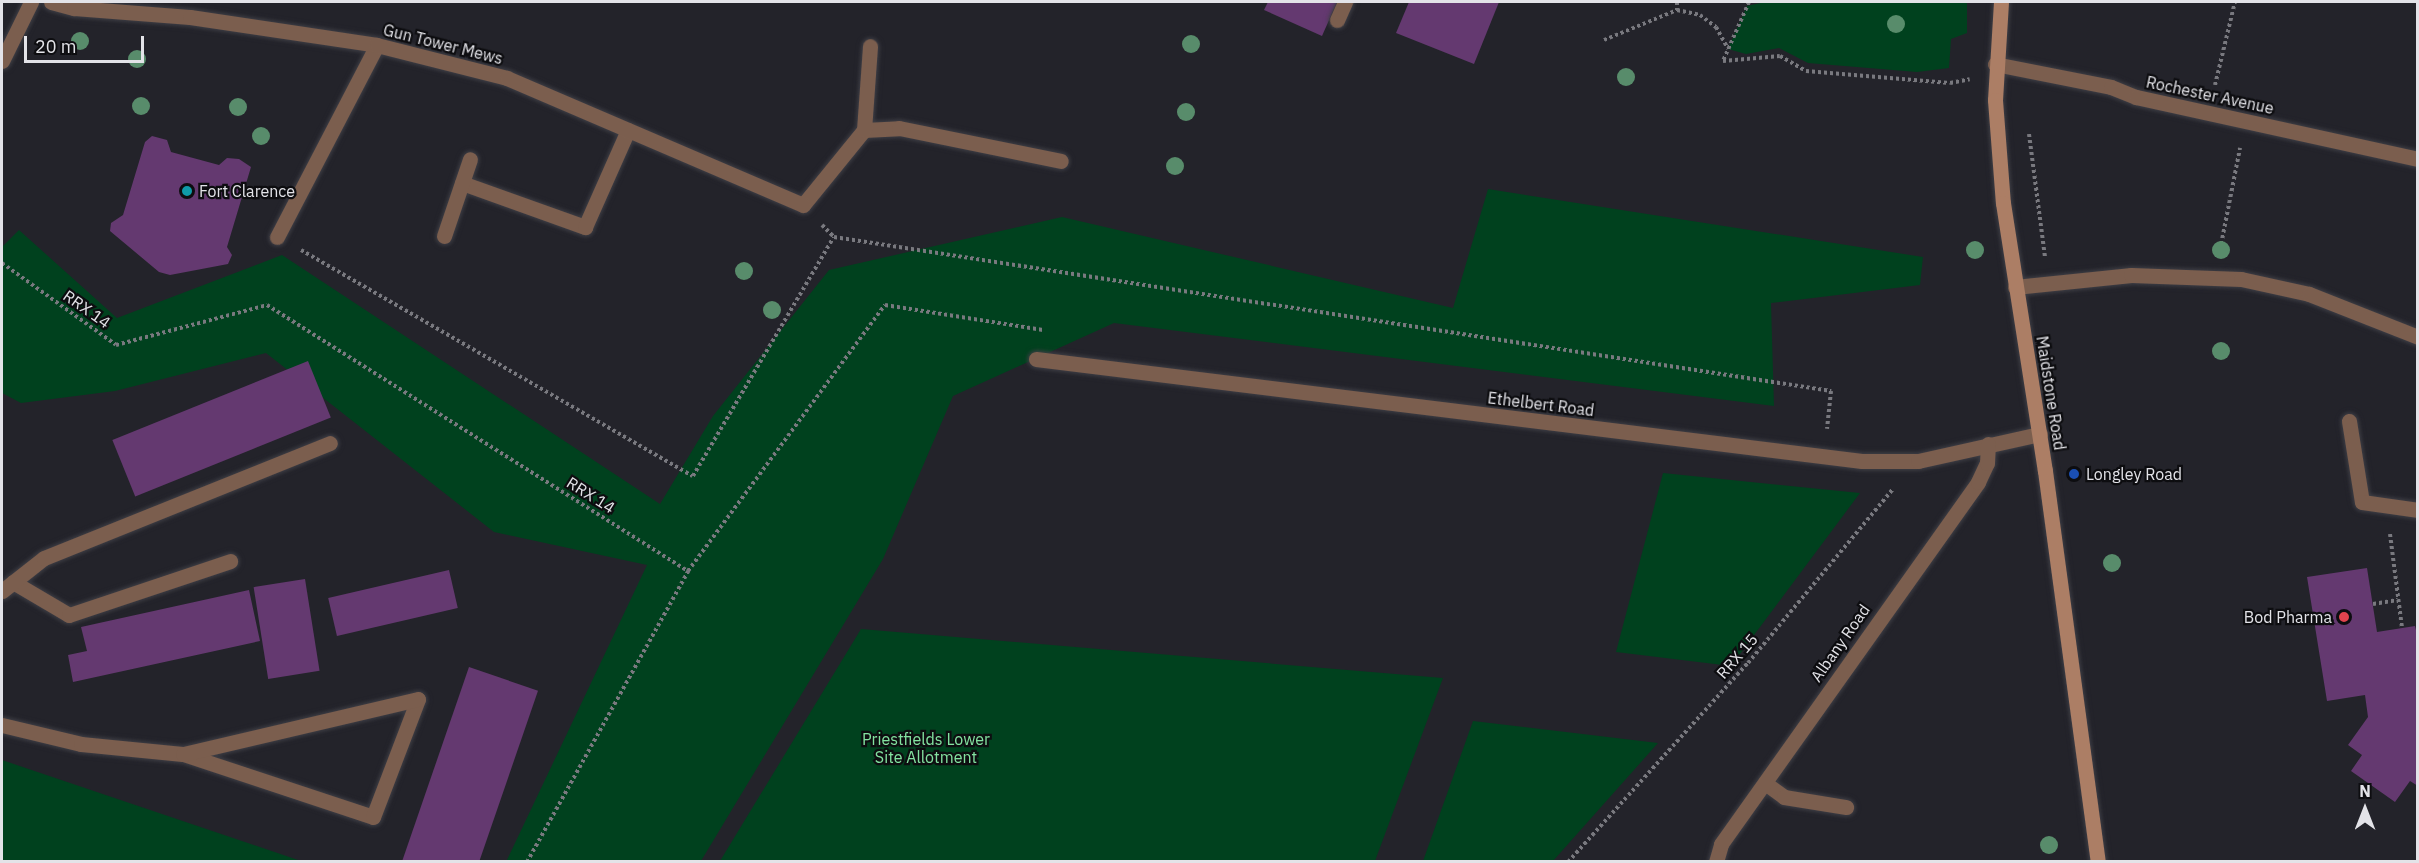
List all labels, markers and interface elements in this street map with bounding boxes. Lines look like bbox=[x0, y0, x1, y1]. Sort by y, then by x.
street label: Gun Tower Mews bbox=[381, 20, 505, 68]
scale bar bbox=[27, 24, 147, 62]
text: 20 m bbox=[35, 35, 77, 58]
street label: Rochester Avenue bbox=[2144, 72, 2276, 118]
place label: Fort Clarence bbox=[199, 181, 295, 201]
marker: Fort Clarence bbox=[180, 184, 194, 198]
street label: RRX 14 bbox=[60, 286, 114, 332]
street label: Maidstone Road bbox=[2032, 334, 2070, 452]
street label: Ethelbert Road bbox=[1487, 388, 1595, 420]
place label: Longley Road bbox=[2086, 464, 2182, 484]
marker: Longley Road bbox=[2067, 467, 2081, 481]
street label: RRX 14 bbox=[563, 473, 619, 517]
street label: Albany Road bbox=[1806, 601, 1874, 685]
place label: Bod Pharma bbox=[2244, 607, 2332, 627]
marker: Bod Pharma bbox=[2337, 610, 2351, 624]
street label: RRX 15 bbox=[1712, 630, 1762, 682]
park label: Priestfields Lower Site Allotment bbox=[862, 729, 990, 767]
north arrow bbox=[2335, 779, 2395, 839]
text: N bbox=[2359, 781, 2371, 801]

